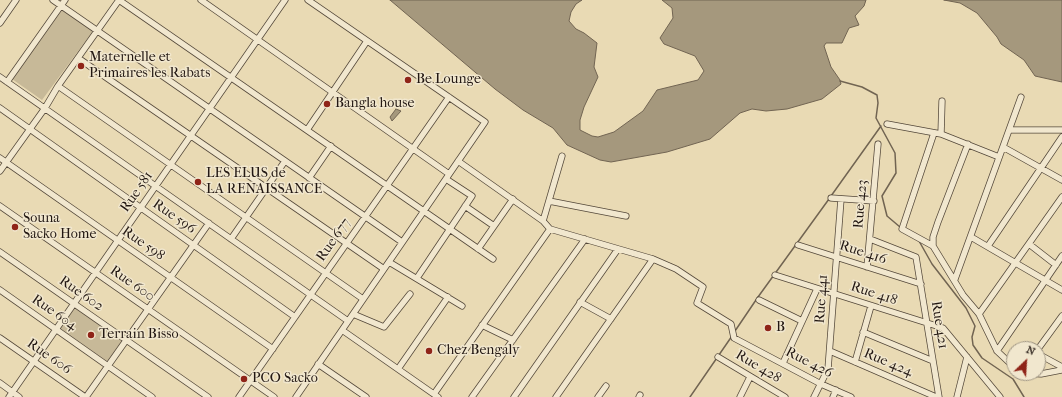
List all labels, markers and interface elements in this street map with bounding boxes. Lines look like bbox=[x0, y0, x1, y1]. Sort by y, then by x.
place label: Maternelle et Primaires les Rabats bbox=[89, 50, 210, 82]
marker: Maternelle et Primaires les Rabats bbox=[76, 61, 86, 71]
place label: Be Lounge bbox=[416, 72, 481, 88]
marker: Be Lounge bbox=[403, 75, 413, 85]
place label: Bangla house bbox=[335, 96, 414, 112]
marker: Bangla house bbox=[322, 99, 332, 109]
place label: LES ELUS de LA RENAISSANCE bbox=[206, 166, 322, 198]
street label: Rue 581 bbox=[117, 168, 157, 216]
marker: LES ELUS de LA RENAISSANCE bbox=[193, 177, 203, 187]
street label: Rue 423 bbox=[850, 179, 872, 229]
street label: Rue 596 bbox=[149, 196, 199, 238]
place label: Souna Sacko Home bbox=[23, 211, 96, 244]
street label: Rue 677 bbox=[313, 215, 355, 265]
marker: Souna Sacko Home bbox=[10, 222, 20, 232]
street label: Rue 598 bbox=[118, 223, 168, 265]
street label: Rue 416 bbox=[837, 238, 889, 268]
street label: Rue 600 bbox=[106, 263, 158, 305]
street label: Rue 602 bbox=[56, 273, 106, 315]
street label: Rue 441 bbox=[812, 274, 832, 324]
street label: Rue 418 bbox=[849, 279, 899, 309]
street label: Rue 604 bbox=[28, 291, 80, 335]
street label: Rue 421 bbox=[927, 300, 951, 350]
place label: B bbox=[776, 320, 785, 336]
marker: B bbox=[763, 323, 773, 333]
place label: Terrain Bisso bbox=[99, 327, 179, 343]
marker: Terrain Bisso bbox=[86, 330, 96, 340]
street label: Rue 606 bbox=[23, 336, 75, 378]
north arrow bbox=[1006, 341, 1046, 381]
place label: Chez Bengaly bbox=[437, 343, 519, 359]
text: N bbox=[1024, 343, 1037, 358]
street label: Rue 426 bbox=[783, 344, 835, 382]
street label: Rue 424 bbox=[861, 345, 915, 381]
marker: Chez Bengaly bbox=[424, 346, 434, 356]
street label: Rue 428 bbox=[732, 347, 784, 387]
place label: PCO Sacko bbox=[252, 371, 318, 387]
marker: PCO Sacko bbox=[239, 374, 249, 384]

